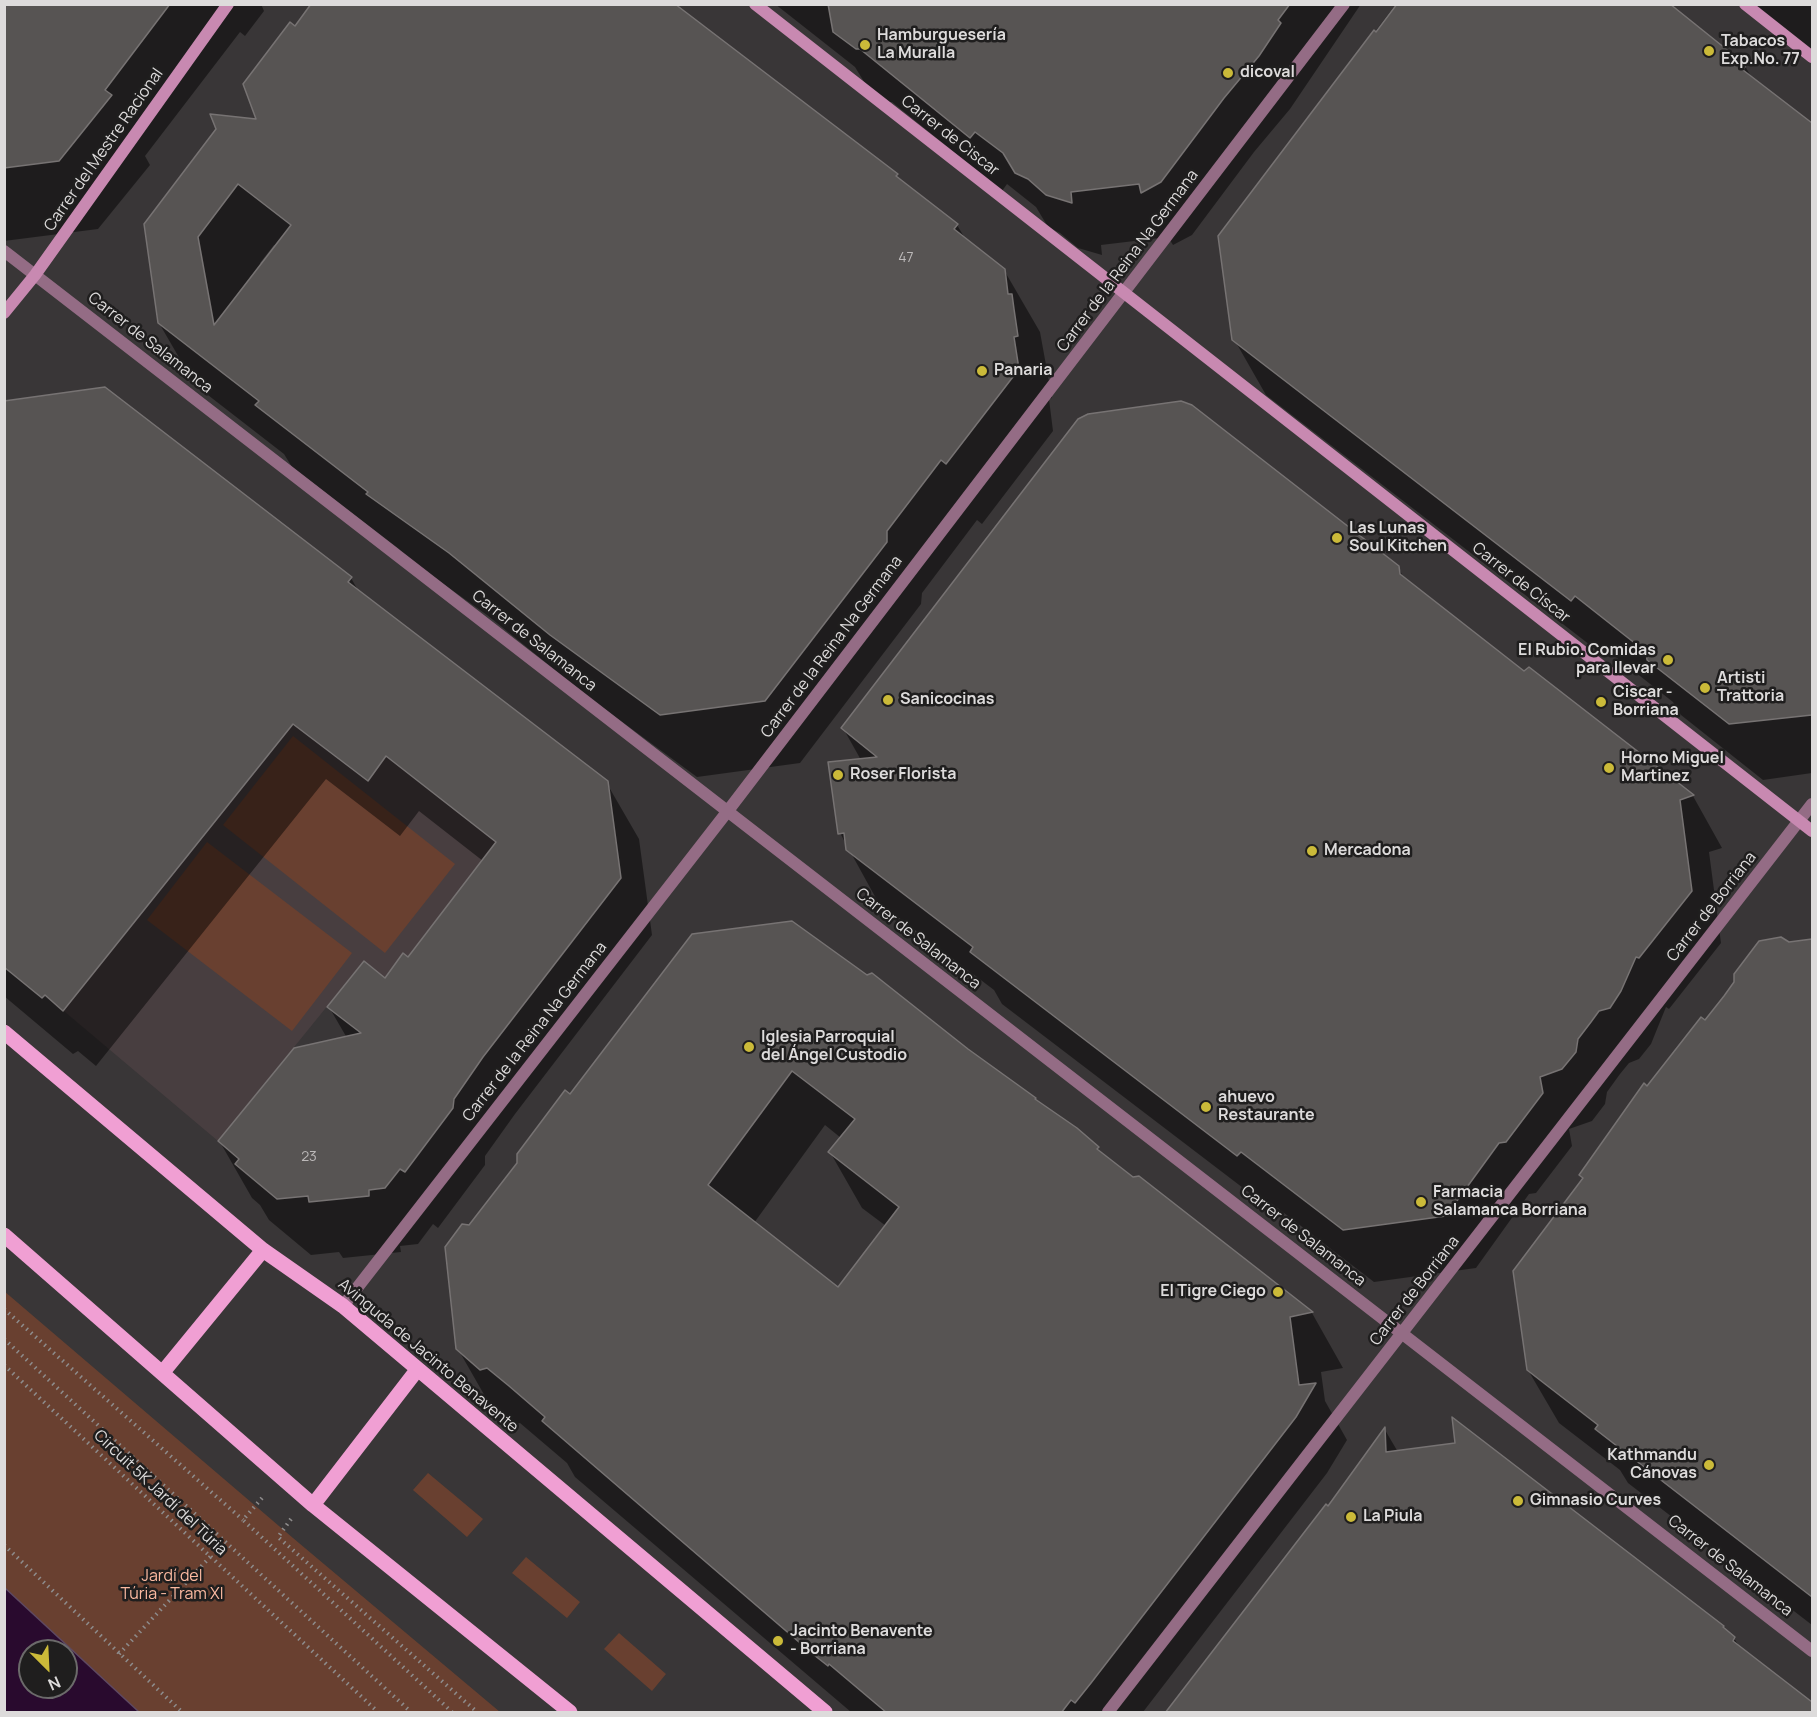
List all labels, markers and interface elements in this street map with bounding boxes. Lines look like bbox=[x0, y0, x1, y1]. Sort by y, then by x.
place label: Hamburguesería La Muralla bbox=[877, 26, 1006, 64]
place label: Tabacos Exp.No. 77 bbox=[1721, 32, 1800, 70]
marker: Hamburguesería La Muralla bbox=[858, 38, 872, 52]
marker: Tabacos Exp.No. 77 bbox=[1702, 44, 1716, 58]
place label: dicoval bbox=[1240, 63, 1295, 83]
street label: Carrer del Mestre Racional bbox=[40, 65, 168, 235]
marker: dicoval bbox=[1221, 66, 1235, 80]
street label: Carrer de Ciscar bbox=[897, 92, 1003, 180]
street label: Carrer de la Reina Na Germana bbox=[1053, 166, 1203, 356]
house number: 47 bbox=[898, 250, 914, 266]
street label: Carrer de Salamanca bbox=[84, 288, 216, 398]
place label: Panaria bbox=[994, 361, 1053, 381]
marker: Panaria bbox=[975, 364, 989, 378]
place label: Las Lunas Soul Kitchen bbox=[1349, 519, 1447, 557]
marker: Las Lunas Soul Kitchen bbox=[1330, 531, 1344, 545]
street label: Carrer de Císcar bbox=[1468, 539, 1574, 627]
street label: Carrer de la Reina Na Germana bbox=[757, 552, 907, 742]
street label: Carrer de Salamanca bbox=[468, 586, 600, 696]
place label: El Rubio. Comidas para llevar bbox=[1518, 641, 1656, 679]
marker: El Rubio. Comidas para llevar bbox=[1661, 653, 1675, 667]
place label: Artisti Trattoria bbox=[1717, 669, 1784, 707]
marker: Artisti Trattoria bbox=[1698, 681, 1712, 695]
place label: Ciscar - Borriana bbox=[1613, 683, 1679, 721]
place label: Sanicocinas bbox=[900, 690, 994, 710]
marker: Sanicocinas bbox=[881, 693, 895, 707]
marker: Ciscar - Borriana bbox=[1594, 695, 1608, 709]
place label: Horno Miguel Martinez bbox=[1621, 749, 1724, 787]
marker: Horno Miguel Martinez bbox=[1602, 761, 1616, 775]
place label: Roser Florista bbox=[850, 765, 957, 785]
marker: Roser Florista bbox=[831, 768, 845, 782]
place label: Mercadona bbox=[1324, 841, 1411, 861]
marker: Mercadona bbox=[1305, 844, 1319, 858]
street label: Carrer de Borriana bbox=[1663, 848, 1761, 966]
street label: Carrer de Salamanca bbox=[852, 884, 984, 994]
street label: Carrer de la Reina Na Germana bbox=[459, 938, 611, 1126]
place label: Iglesia Parroquial del Ángel Custodio bbox=[761, 1028, 907, 1066]
marker: Iglesia Parroquial del Ángel Custodio bbox=[742, 1040, 756, 1054]
place label: ahuevo Restaurante bbox=[1218, 1088, 1315, 1126]
marker: ahuevo Restaurante bbox=[1199, 1100, 1213, 1114]
house number: 23 bbox=[301, 1149, 317, 1165]
street label: Carrer de Salamanca bbox=[1237, 1181, 1369, 1291]
place label: Farmacia Salamanca Borriana bbox=[1433, 1183, 1587, 1221]
marker: Farmacia Salamanca Borriana bbox=[1414, 1195, 1428, 1209]
street label: Carrer de Borriana bbox=[1366, 1232, 1464, 1350]
street label: Avinguda de Jacinto Benavente bbox=[334, 1275, 522, 1437]
place label: El Tigre Ciego bbox=[1160, 1282, 1266, 1302]
marker: El Tigre Ciego bbox=[1271, 1285, 1285, 1299]
street label: Circuit 5K Jardí del Túria bbox=[89, 1426, 231, 1560]
place label: Kathmandu Cánovas bbox=[1607, 1446, 1697, 1484]
marker: Kathmandu Cánovas bbox=[1702, 1458, 1716, 1472]
place label: Gimnasio Curves bbox=[1530, 1491, 1661, 1511]
marker: Gimnasio Curves bbox=[1511, 1494, 1525, 1508]
place label: La Piula bbox=[1363, 1507, 1422, 1527]
marker: La Piula bbox=[1344, 1510, 1358, 1524]
street label: Carrer de Salamanca bbox=[1664, 1511, 1796, 1621]
park label: Jardí del Túria - Tram XI bbox=[120, 1567, 224, 1605]
place label: Jacinto Benavente - Borriana bbox=[790, 1622, 933, 1660]
marker: Jacinto Benavente - Borriana bbox=[771, 1634, 785, 1648]
north arrow bbox=[18, 1639, 78, 1699]
text: N bbox=[45, 1671, 64, 1696]

